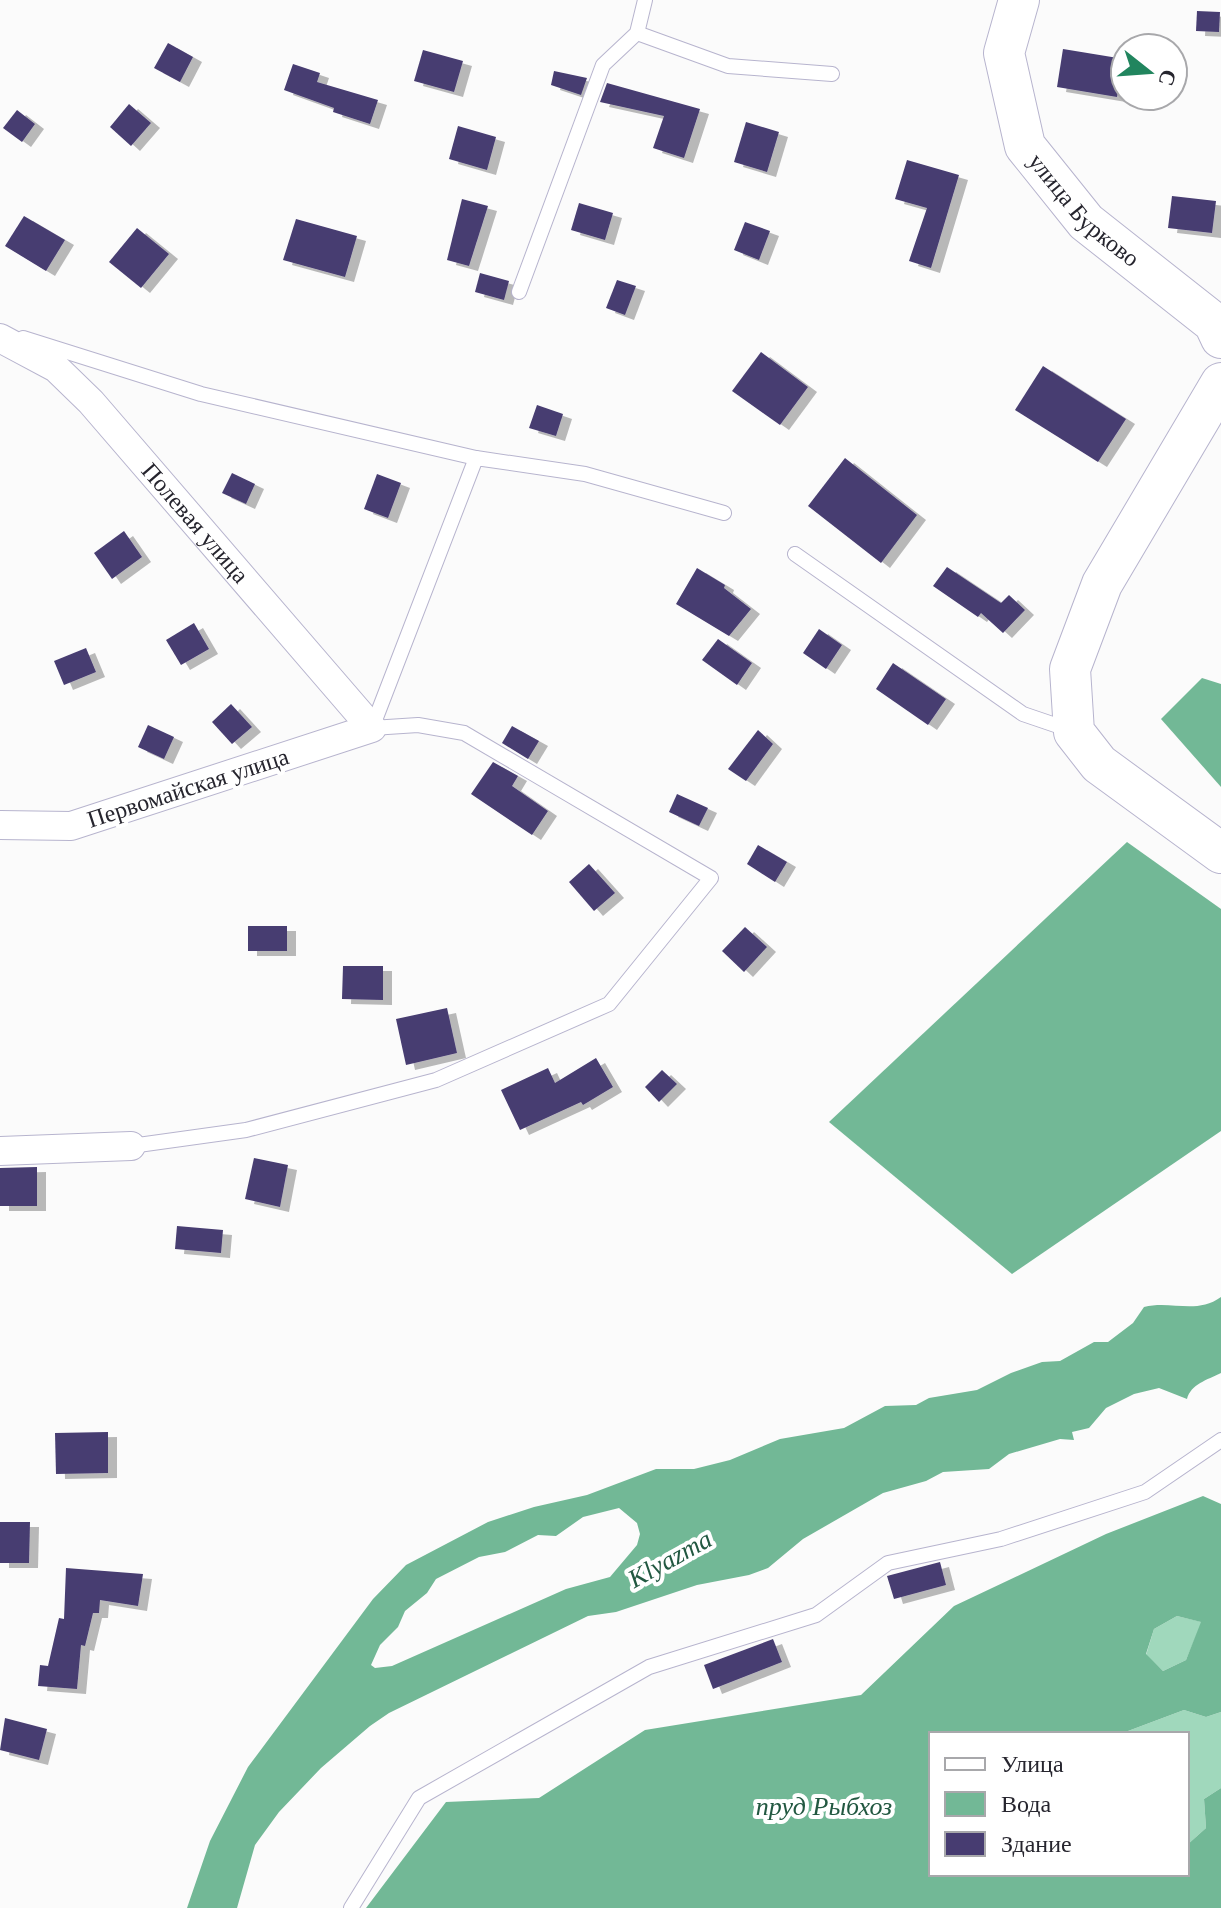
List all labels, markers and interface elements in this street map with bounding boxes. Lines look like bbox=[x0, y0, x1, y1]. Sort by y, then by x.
north arrow bbox=[1109, 32, 1189, 112]
text: С bbox=[1153, 66, 1182, 89]
street label: улица Бурково bbox=[1023, 148, 1144, 272]
street label: Полевая улица bbox=[137, 458, 254, 588]
street label: Первомайская улица bbox=[84, 743, 292, 833]
water label: Klyazma bbox=[622, 1524, 717, 1594]
legend bbox=[929, 1732, 1189, 1876]
text: Улица bbox=[1001, 1751, 1064, 1777]
text: Вода bbox=[1001, 1791, 1052, 1817]
water label: пруд Рыбхоз bbox=[756, 1792, 892, 1821]
text: Здание bbox=[1001, 1831, 1072, 1857]

